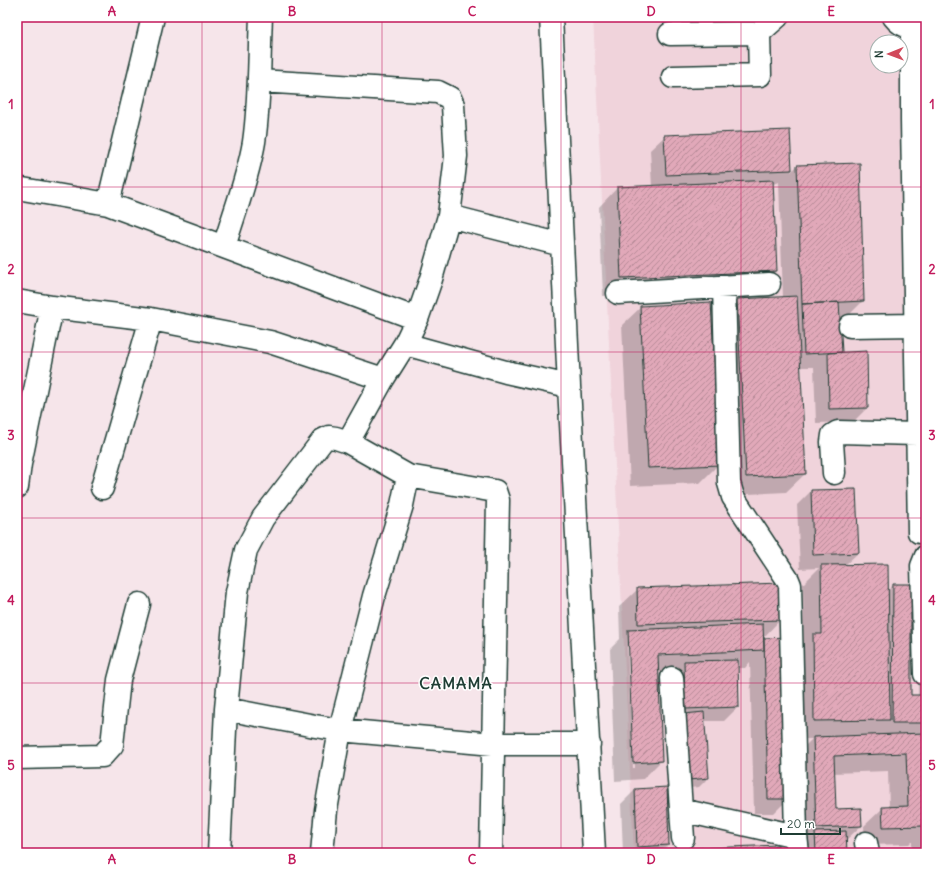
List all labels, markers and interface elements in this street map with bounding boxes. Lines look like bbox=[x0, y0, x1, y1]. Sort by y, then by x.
text: A bbox=[108, 3, 117, 20]
text: B bbox=[288, 3, 297, 20]
text: C bbox=[468, 3, 477, 20]
text: D bbox=[646, 3, 656, 20]
text: E bbox=[827, 3, 835, 20]
north arrow bbox=[869, 34, 909, 74]
text: N bbox=[872, 50, 886, 58]
text: 1 bbox=[8, 96, 14, 113]
text: 1 bbox=[929, 96, 935, 113]
text: 2 bbox=[7, 261, 15, 278]
text: 2 bbox=[928, 261, 936, 278]
text: 3 bbox=[7, 427, 15, 444]
text: 3 bbox=[928, 427, 936, 444]
text: 4 bbox=[7, 592, 15, 609]
text: 4 bbox=[928, 592, 936, 609]
district label: CAMAMA bbox=[419, 673, 493, 693]
text: 5 bbox=[7, 757, 15, 774]
text: 5 bbox=[928, 757, 936, 774]
scale bar bbox=[781, 810, 840, 836]
text: 20 m bbox=[787, 816, 815, 831]
text: A bbox=[108, 851, 117, 868]
text: B bbox=[288, 851, 297, 868]
text: C bbox=[468, 851, 477, 868]
text: D bbox=[646, 851, 656, 868]
text: E bbox=[827, 851, 835, 868]

